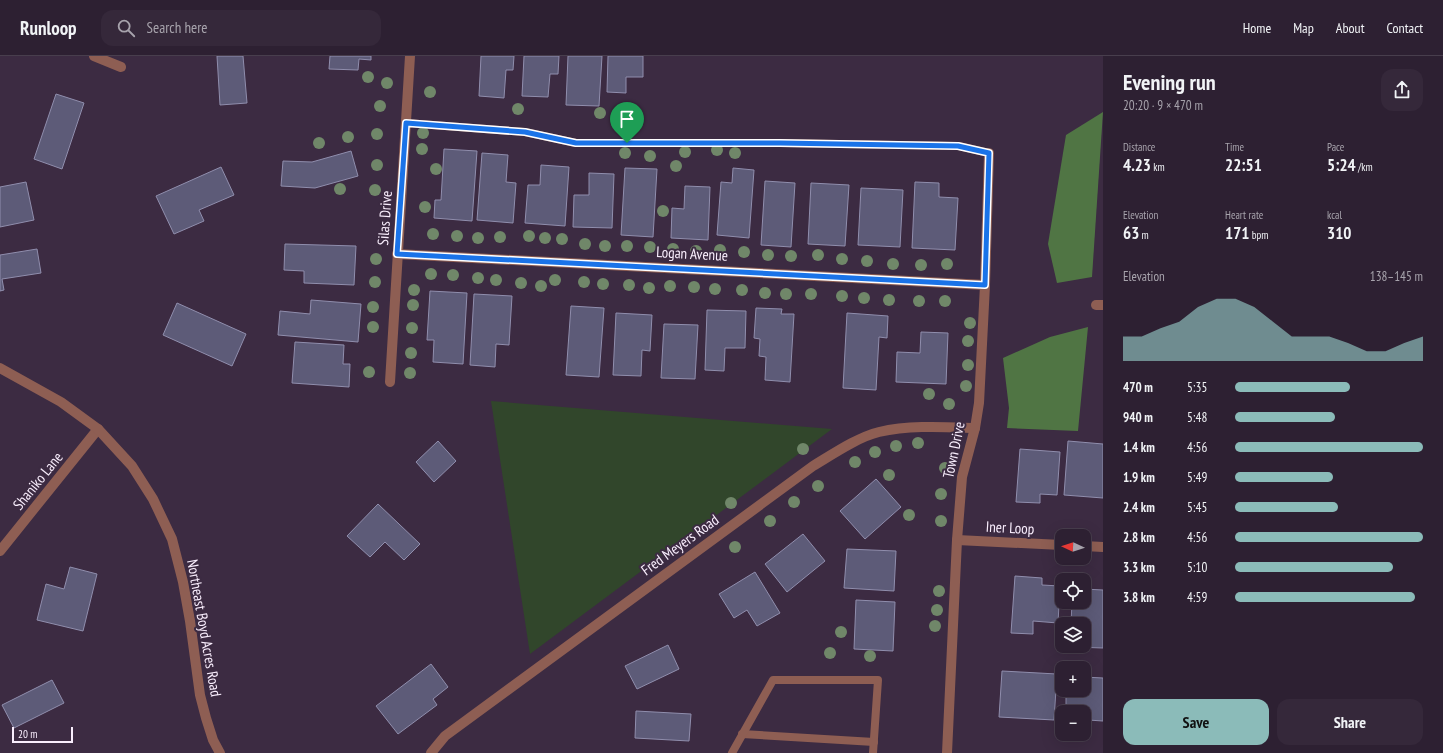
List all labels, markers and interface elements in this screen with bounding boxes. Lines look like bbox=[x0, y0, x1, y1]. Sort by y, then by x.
search box bbox=[101, 10, 381, 46]
text: Runloop bbox=[20, 16, 77, 40]
icon: search bbox=[115, 17, 137, 39]
text: Search here bbox=[147, 18, 208, 37]
text: Home bbox=[1243, 19, 1271, 37]
text: Map bbox=[1293, 19, 1314, 37]
text: About bbox=[1336, 19, 1365, 37]
text: Contact bbox=[1387, 19, 1423, 37]
text: Evening run bbox=[1123, 68, 1216, 96]
button: share bbox=[1381, 69, 1423, 111]
text: 20:20 · 9 × 470 m bbox=[1123, 97, 1203, 114]
pin bbox=[610, 102, 644, 143]
icon: arrive bbox=[616, 108, 638, 130]
text: Distance bbox=[1123, 140, 1155, 154]
text: Time bbox=[1225, 140, 1244, 154]
text: Pace bbox=[1327, 140, 1344, 154]
text: 4.23 bbox=[1123, 154, 1151, 176]
text: 22:51 bbox=[1225, 154, 1262, 176]
text: 5:24 bbox=[1327, 154, 1356, 176]
text: km bbox=[1151, 160, 1165, 174]
text: /km bbox=[1356, 160, 1373, 174]
street label: Silas Drive bbox=[373, 190, 396, 246]
text: Elevation bbox=[1123, 208, 1158, 222]
text: Heart rate bbox=[1225, 208, 1263, 222]
text: kcal bbox=[1327, 208, 1342, 222]
text: 63 bbox=[1123, 222, 1139, 244]
text: 171 bbox=[1225, 222, 1249, 244]
text: 310 bbox=[1327, 222, 1351, 244]
text: m bbox=[1139, 228, 1149, 242]
text: bpm bbox=[1249, 228, 1268, 242]
street label: Logan Avenue bbox=[656, 242, 728, 265]
text: Elevation bbox=[1123, 268, 1165, 285]
text: 138–145 m bbox=[1370, 268, 1423, 285]
text: 470 m bbox=[1123, 379, 1153, 396]
text: 5:35 bbox=[1187, 379, 1207, 396]
text: 940 m bbox=[1123, 409, 1153, 426]
text: 5:48 bbox=[1187, 409, 1207, 426]
street label: Town Drive bbox=[938, 420, 969, 480]
text: 1.4 km bbox=[1123, 439, 1155, 456]
text: 4:56 bbox=[1187, 439, 1207, 456]
street label: Shaniko Lane bbox=[9, 448, 67, 513]
text: 1.9 km bbox=[1123, 469, 1155, 486]
text: 5:49 bbox=[1187, 469, 1207, 486]
text: 2.4 km bbox=[1123, 499, 1155, 516]
text: 5:45 bbox=[1187, 499, 1207, 516]
street label: Fred Meyers Road bbox=[637, 510, 722, 579]
street label: Iner Loop bbox=[985, 517, 1035, 538]
north arrow bbox=[1055, 529, 1091, 565]
map controls bbox=[1055, 529, 1091, 741]
text: 2.8 km bbox=[1123, 529, 1155, 546]
text: 4:56 bbox=[1187, 529, 1207, 546]
street label: Northeast Boyd Acres Road bbox=[183, 558, 226, 698]
text: 3.3 km bbox=[1123, 559, 1155, 576]
text: 5:10 bbox=[1187, 559, 1207, 576]
button: locate bbox=[1055, 573, 1091, 609]
text: 3.8 km bbox=[1123, 589, 1155, 606]
text: 4:59 bbox=[1187, 589, 1207, 606]
button: layers bbox=[1055, 617, 1091, 653]
button: + bbox=[1055, 661, 1091, 697]
button: Save bbox=[1123, 699, 1269, 745]
button: Share bbox=[1277, 699, 1423, 745]
button: − bbox=[1055, 705, 1091, 741]
scale bar bbox=[12, 725, 73, 744]
text: 20 m bbox=[18, 727, 37, 741]

